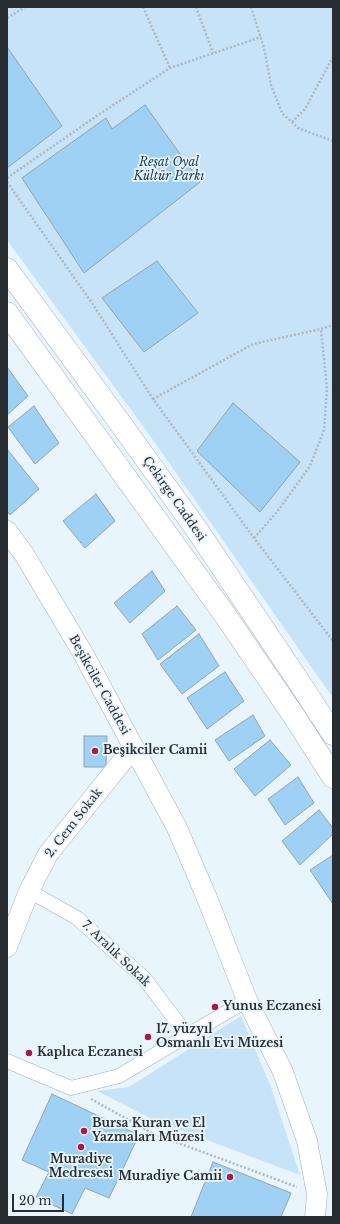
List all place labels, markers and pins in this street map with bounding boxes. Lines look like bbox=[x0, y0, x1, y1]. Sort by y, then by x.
place label: Beşikciler Camii bbox=[103, 744, 207, 758]
marker: Beşikciler Camii bbox=[90, 746, 100, 756]
place label: Yunus Eczanesi bbox=[223, 1000, 321, 1014]
marker: Yunus Eczanesi bbox=[210, 1002, 220, 1012]
place label: 17. yüzyıl Osmanlı Evi Müzesi bbox=[156, 1023, 283, 1051]
marker: 17. yüzyıl Osmanlı Evi Müzesi bbox=[143, 1032, 153, 1042]
place label: Kaplıca Eczanesi bbox=[37, 1046, 143, 1060]
marker: Kaplıca Eczanesi bbox=[24, 1048, 34, 1058]
place label: Bursa Kuran ve El Yazmaları Müzesi bbox=[92, 1117, 206, 1145]
marker: Bursa Kuran ve El Yazmaları Müzesi bbox=[79, 1126, 89, 1136]
marker: Muradiye Medresesi bbox=[76, 1142, 86, 1152]
place label: Muradiye Medresesi bbox=[49, 1153, 113, 1181]
place label: Muradiye Camii bbox=[118, 1170, 222, 1184]
marker: Muradiye Camii bbox=[225, 1172, 235, 1182]

